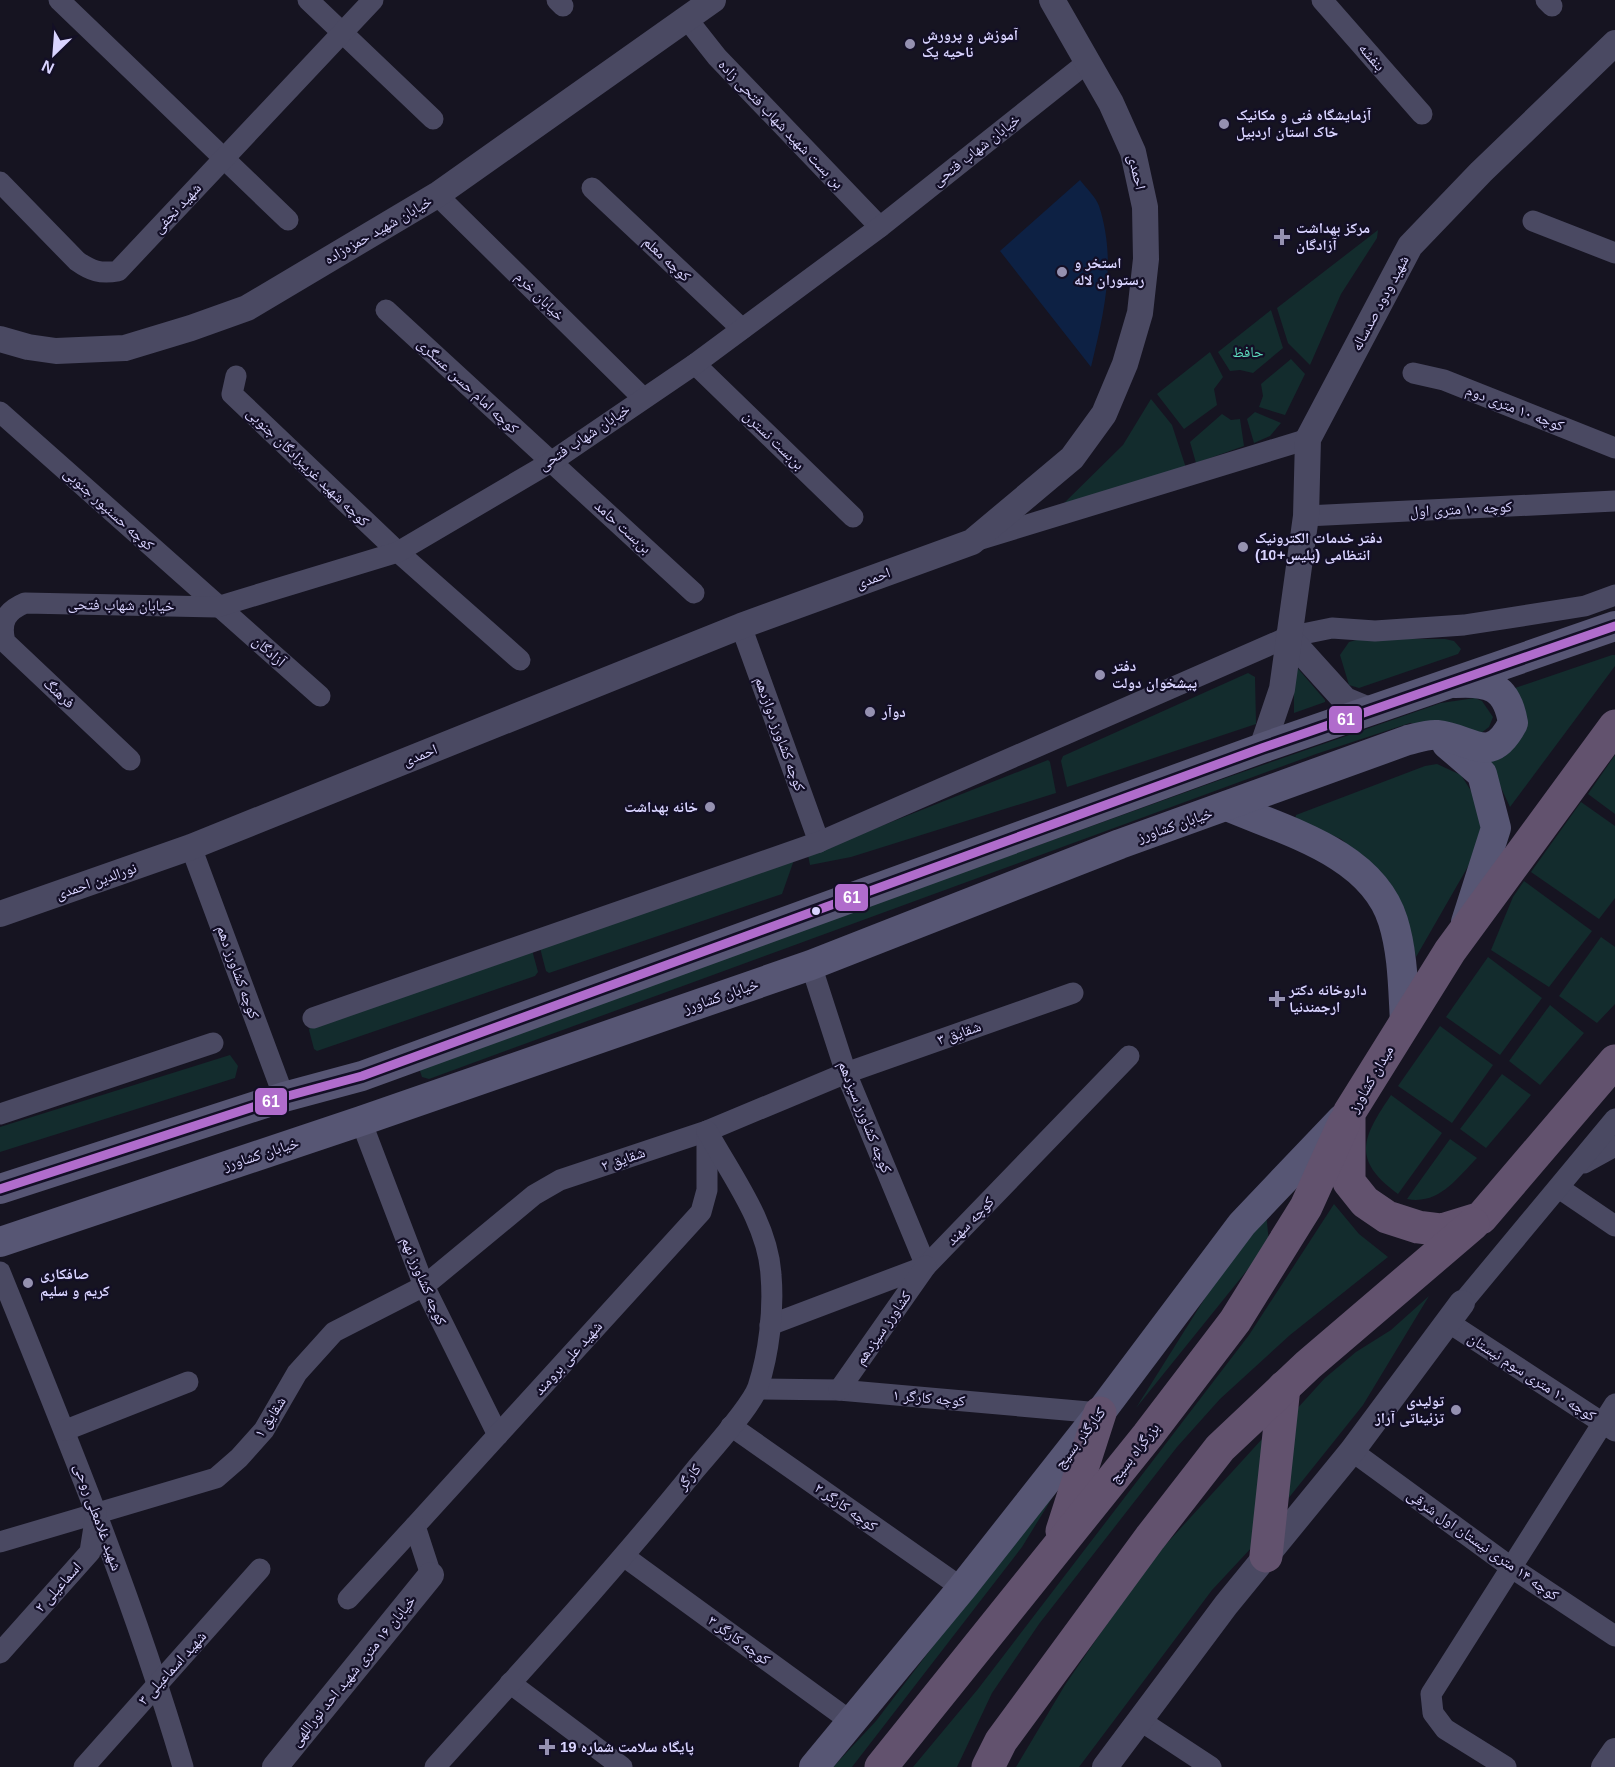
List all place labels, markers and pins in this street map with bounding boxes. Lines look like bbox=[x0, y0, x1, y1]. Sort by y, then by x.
place label: آموزش و پرورش ناحیه یک bbox=[922, 26, 1019, 60]
marker: آموزش و پرورش ناحیه یک bbox=[903, 37, 917, 51]
place label: آزمایشگاه فنی و مکانیک خاک استان اردبیل bbox=[1236, 106, 1372, 141]
marker: آزمایشگاه فنی و مکانیک خاک استان اردبیل bbox=[1217, 117, 1231, 131]
place label: مرکز بهداشت آزادگان bbox=[1296, 219, 1370, 254]
marker: مرکز بهداشت آزادگان bbox=[1273, 228, 1291, 246]
place label: استخر و رستوران لاله bbox=[1074, 254, 1145, 289]
marker: استخر و رستوران لاله bbox=[1055, 265, 1069, 279]
place label: دفتر خدمات الکترونیک انتظامی (پلیس+10) bbox=[1255, 529, 1382, 564]
marker: دفتر خدمات الکترونیک انتظامی (پلیس+10) bbox=[1236, 540, 1250, 554]
place label: دفتر پیشخوان دولت bbox=[1111, 657, 1197, 692]
marker: دفتر پیشخوان دولت bbox=[1093, 668, 1107, 682]
place label: دوآر bbox=[881, 703, 906, 720]
marker: دوآر bbox=[863, 705, 877, 719]
place label: خانه بهداشت bbox=[624, 798, 698, 816]
marker: خانه بهداشت bbox=[703, 800, 717, 814]
unlabelled marker bbox=[810, 905, 822, 917]
place label: داروخانه دکتر ارجمندنیا bbox=[1288, 981, 1367, 1015]
marker: داروخانه دکتر ارجمندنیا bbox=[1270, 992, 1284, 1006]
place label: صافکاری کریم و سلیم bbox=[40, 1265, 110, 1301]
marker: صافکاری کریم و سلیم bbox=[21, 1276, 35, 1290]
place label: تولیدی تزئیناتی آراز bbox=[1374, 1392, 1444, 1427]
marker: تولیدی تزئیناتی آراز bbox=[1449, 1403, 1463, 1417]
marker: پایگاه سلامت شماره 19 bbox=[538, 1738, 556, 1756]
place label: پایگاه سلامت شماره 19 bbox=[560, 1738, 694, 1756]

